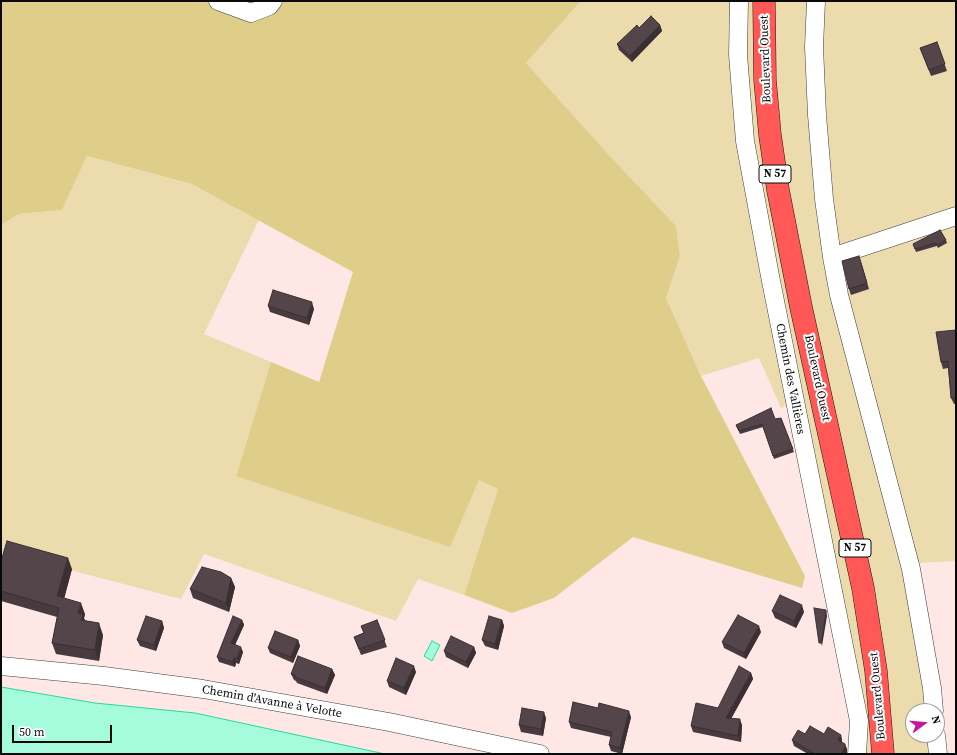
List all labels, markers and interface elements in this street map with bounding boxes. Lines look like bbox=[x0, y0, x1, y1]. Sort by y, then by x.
street label: Boulevard Ouest bbox=[757, 15, 775, 103]
road number: N 57 bbox=[759, 165, 791, 183]
street label: Chemin des Vallières bbox=[772, 322, 808, 436]
street label: Boulevard Ouest bbox=[801, 334, 833, 422]
road number: N 57 bbox=[839, 539, 871, 557]
street label: Boulevard Ouest bbox=[867, 652, 889, 740]
street label: Chemin d'Avanne à Velotte bbox=[201, 683, 343, 721]
north arrow bbox=[905, 703, 945, 743]
text: N bbox=[928, 714, 944, 726]
scale bar bbox=[14, 717, 114, 743]
text: 50 m bbox=[19, 724, 45, 740]

